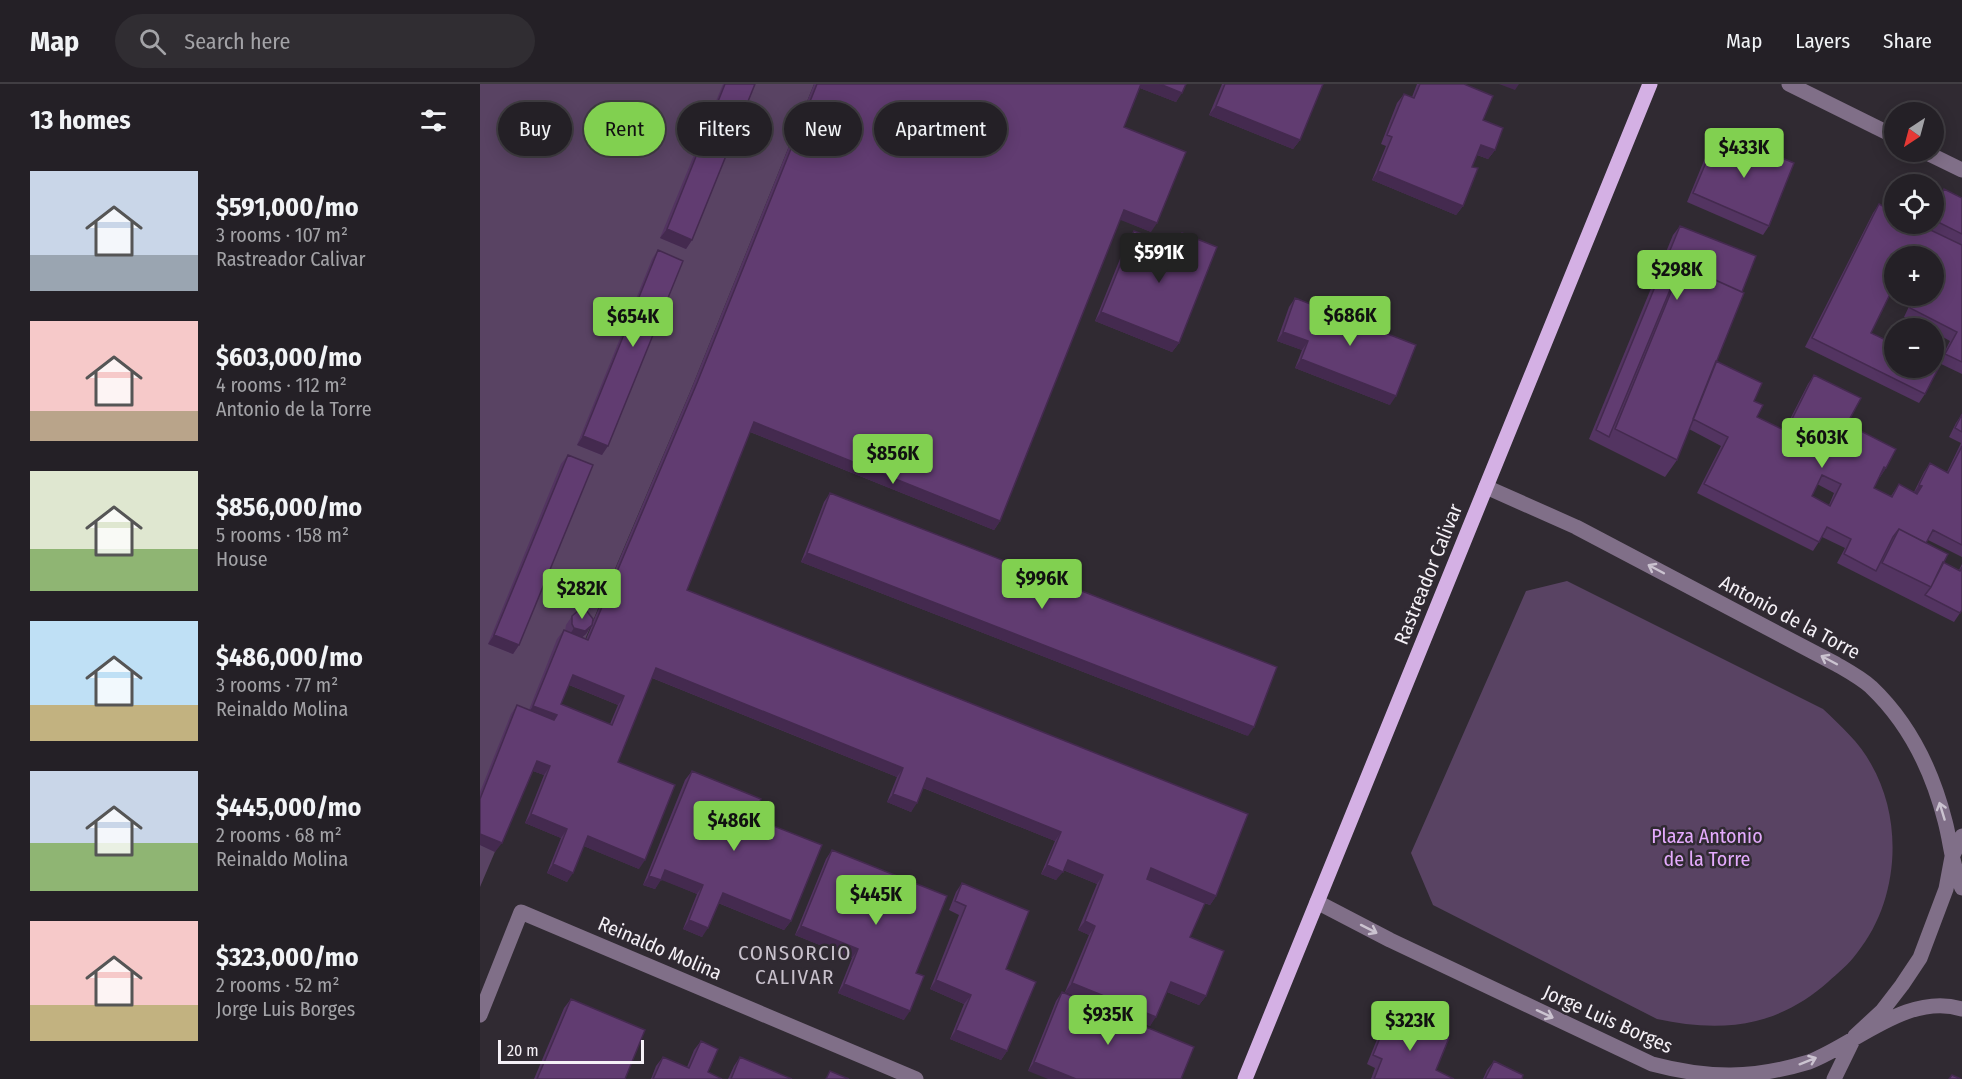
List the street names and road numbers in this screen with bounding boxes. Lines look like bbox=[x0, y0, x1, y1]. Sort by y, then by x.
street label: Rastreador Calivar bbox=[1389, 500, 1467, 648]
street label: Antonio de la Torre bbox=[1716, 570, 1864, 664]
street label: Reinaldo Molina bbox=[594, 911, 726, 985]
street label: Jorge Luis Borges bbox=[1539, 980, 1677, 1058]

